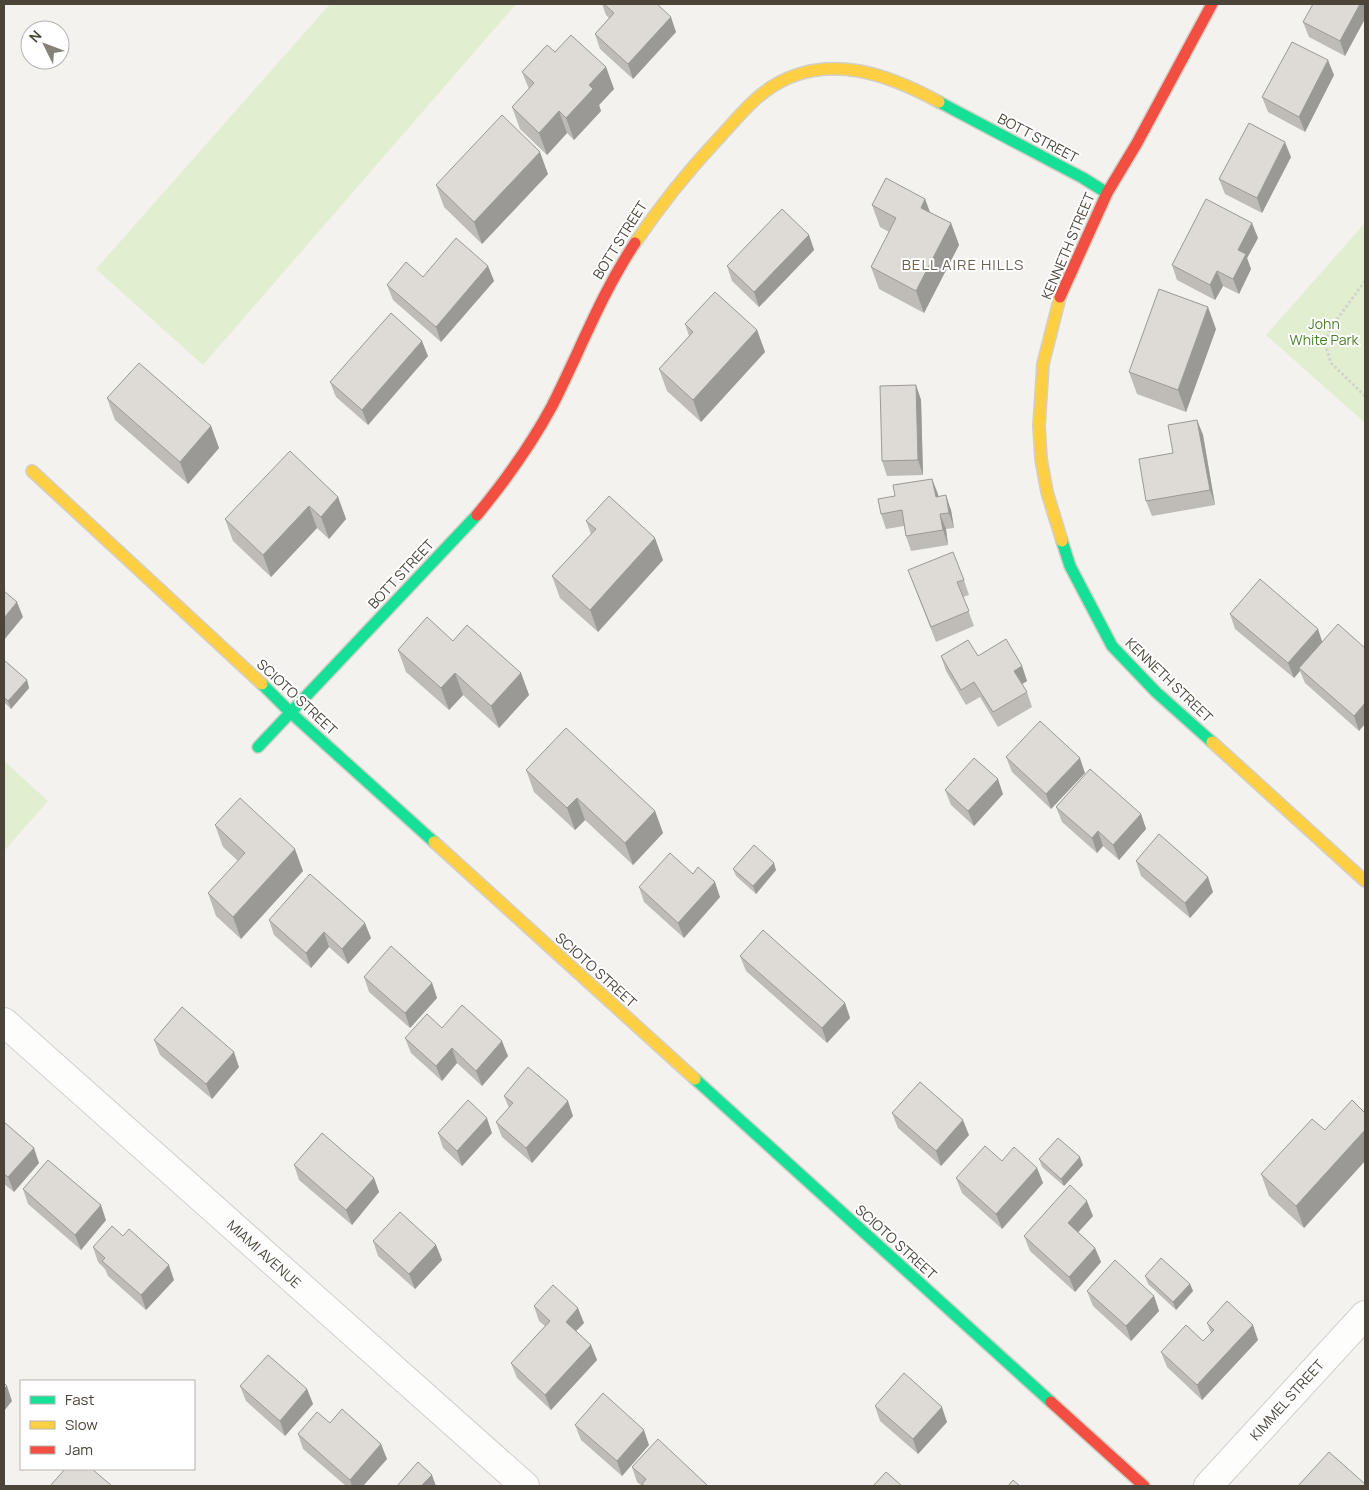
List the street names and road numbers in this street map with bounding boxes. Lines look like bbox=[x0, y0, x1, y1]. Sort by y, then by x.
street label: BOTT STREET bbox=[995, 108, 1082, 167]
street label: KENNETH STREET bbox=[1036, 189, 1099, 302]
street label: BOTT STREET bbox=[588, 197, 651, 282]
street label: BOTT STREET bbox=[364, 534, 438, 612]
street label: KENNETH STREET bbox=[1122, 633, 1218, 727]
street label: SCIOTO STREET bbox=[253, 655, 342, 739]
street label: SCIOTO STREET bbox=[552, 928, 642, 1012]
street label: SCIOTO STREET bbox=[852, 1200, 942, 1284]
street label: MIAMI AVENUE bbox=[223, 1215, 305, 1292]
street label: KIMMEL STREET bbox=[1245, 1355, 1328, 1444]

